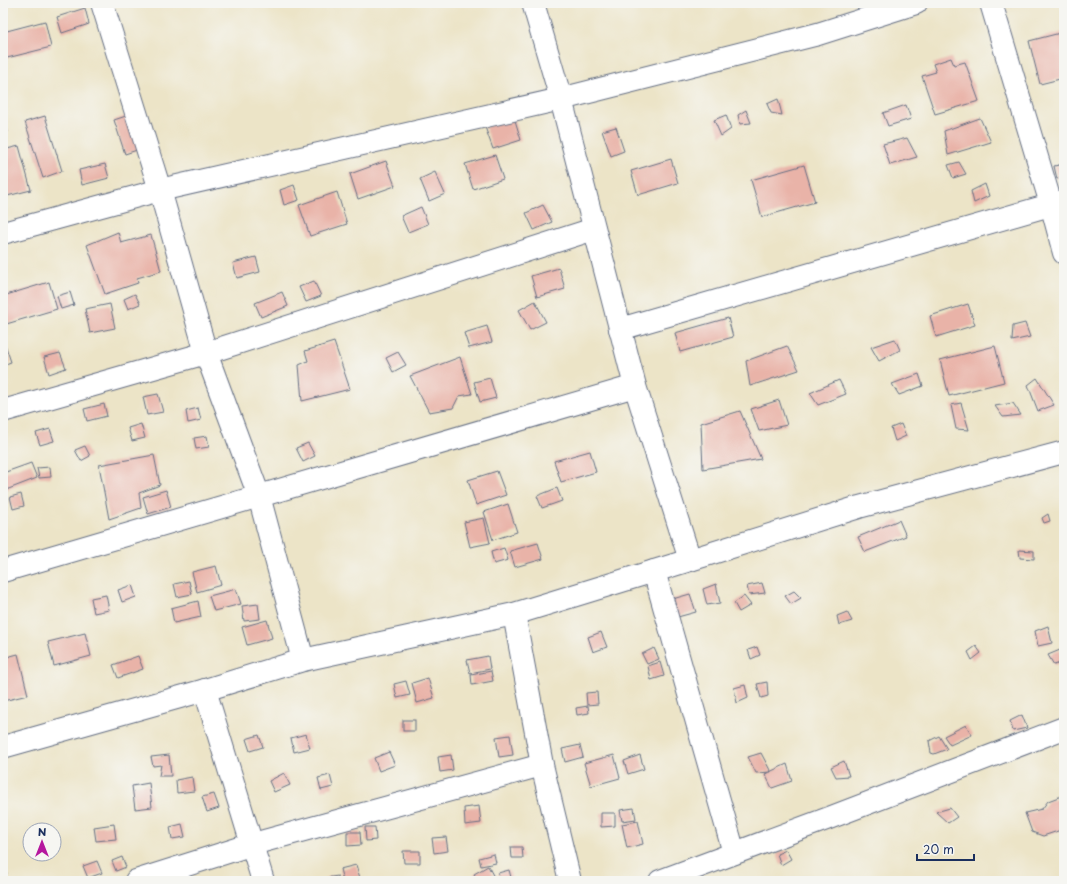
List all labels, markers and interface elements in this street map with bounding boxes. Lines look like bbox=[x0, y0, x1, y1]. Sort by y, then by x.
north arrow bbox=[22, 822, 62, 862]
text: N bbox=[38, 823, 47, 840]
scale bar bbox=[917, 836, 974, 862]
text: 20 m bbox=[923, 840, 954, 858]

